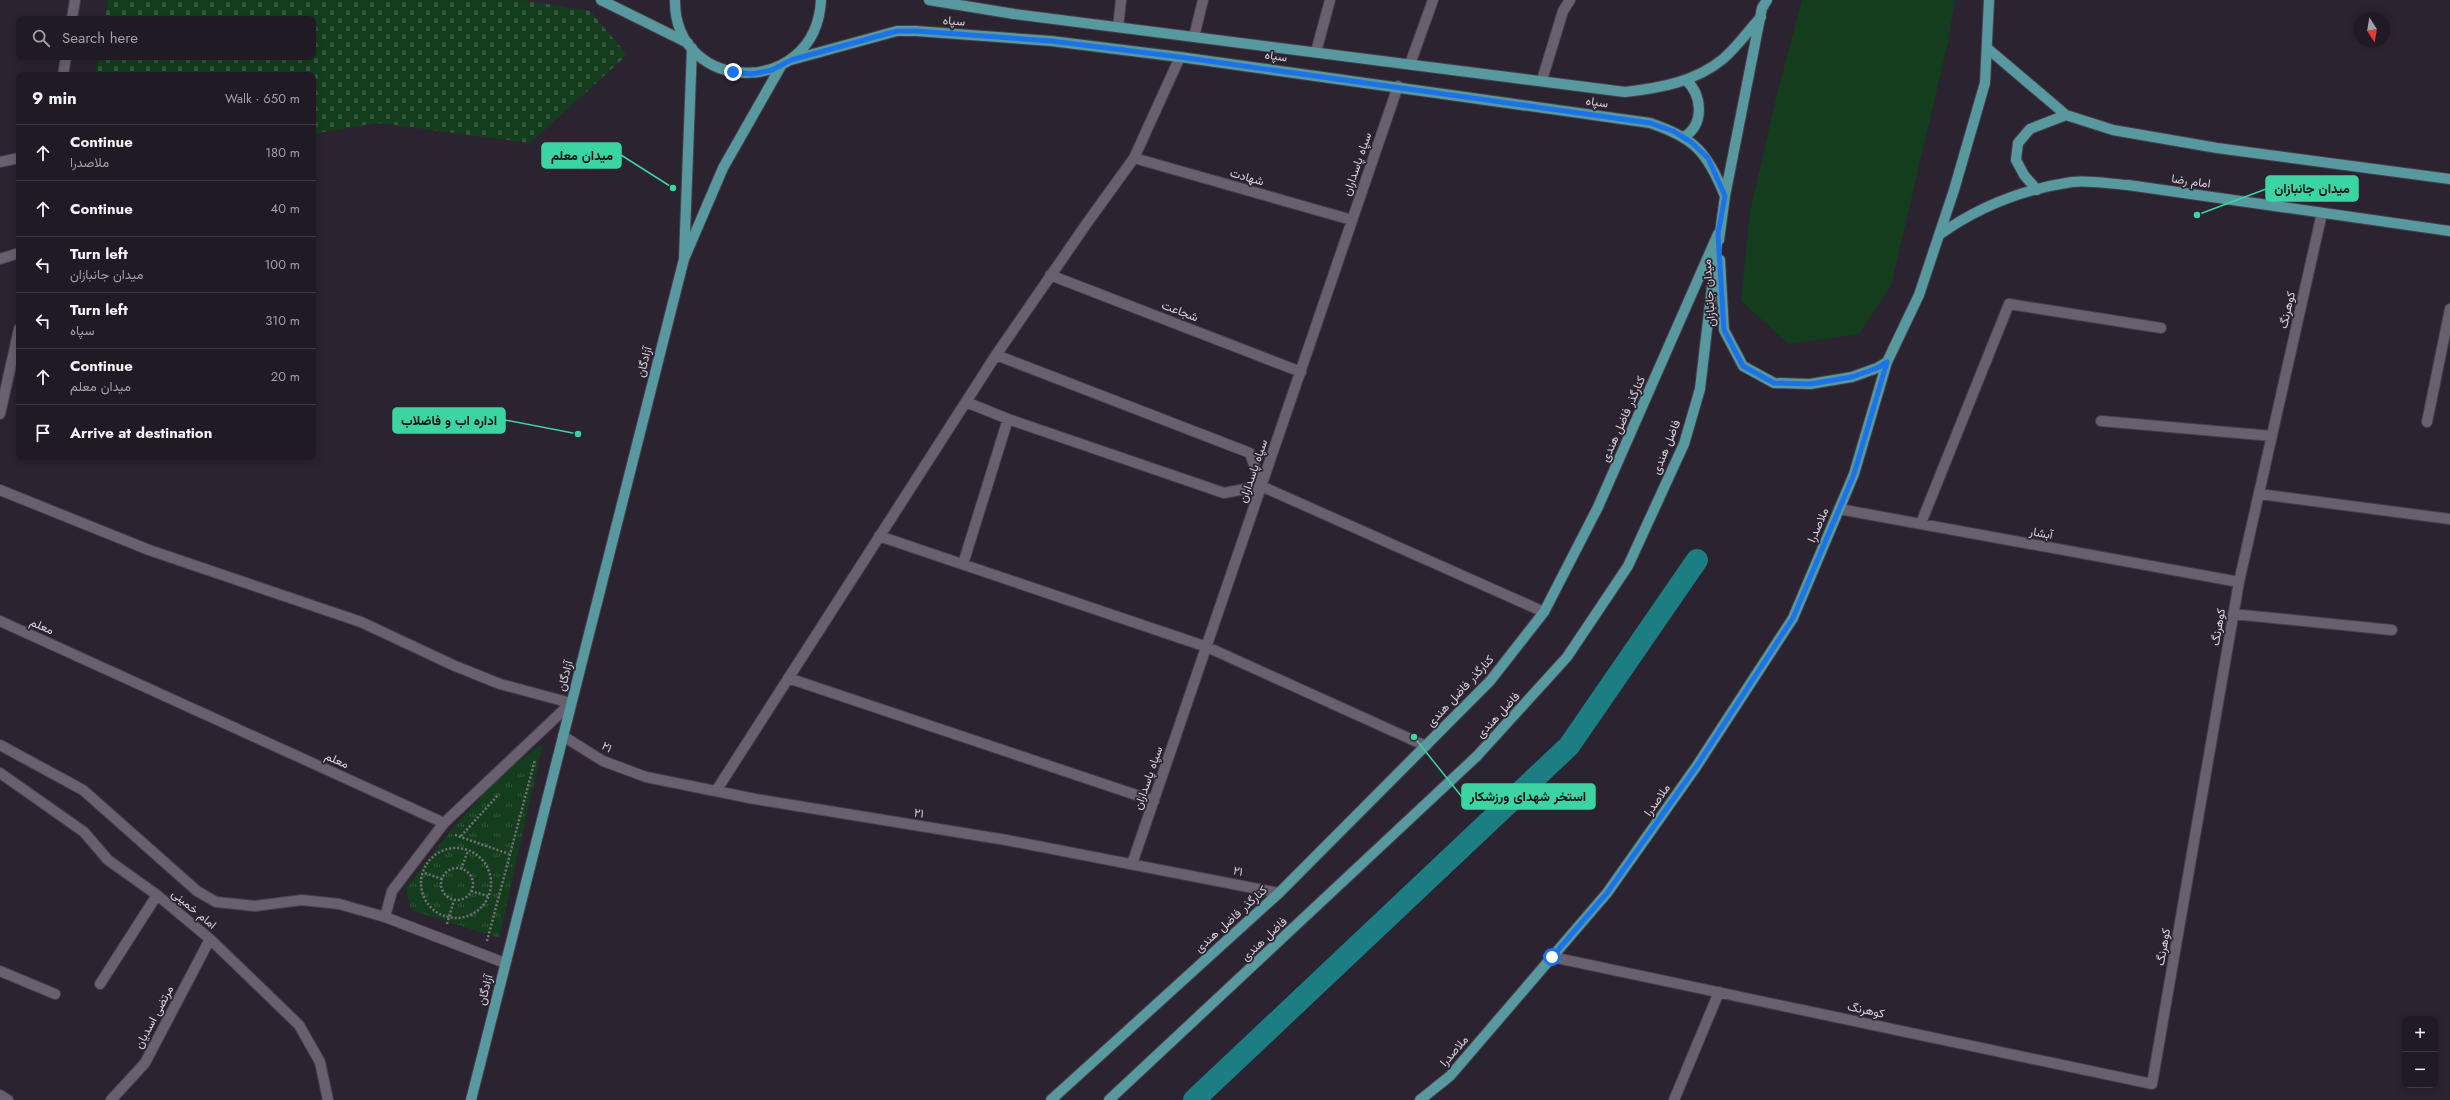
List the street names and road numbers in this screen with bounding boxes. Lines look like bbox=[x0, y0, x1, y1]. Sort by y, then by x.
street label: سپاه bbox=[942, 11, 966, 31]
street label: سپاه bbox=[1264, 46, 1288, 66]
street label: سپاه bbox=[1585, 92, 1609, 112]
street label: سپاه پاسداران bbox=[1338, 130, 1376, 198]
street label: شهادت bbox=[1228, 164, 1266, 190]
street label: امام رضا bbox=[2170, 169, 2212, 193]
street label: میدان جانبازان bbox=[1698, 259, 1720, 327]
street label: کوهرنگ bbox=[2274, 290, 2300, 330]
street label: شجاعت bbox=[1159, 296, 1201, 326]
street label: آزادگان bbox=[632, 344, 657, 379]
street label: کنارگذر فاضل هندی bbox=[1596, 373, 1650, 465]
street label: فاضل هندی bbox=[1647, 417, 1685, 477]
street label: سپاه پاسداران bbox=[1234, 437, 1272, 505]
street label: ملاصدرا bbox=[1803, 505, 1833, 545]
street label: آبشار bbox=[2027, 522, 2055, 544]
street label: کوهرنگ bbox=[2206, 607, 2230, 647]
street label: معلم bbox=[27, 613, 57, 639]
street label: کنارگذر فاضل هندی bbox=[1423, 652, 1497, 730]
street label: آزادگان bbox=[553, 658, 578, 693]
street label: فاضل هندی bbox=[1473, 689, 1523, 741]
street label: ۲۱ bbox=[598, 737, 616, 757]
street label: سپاه پاسداران bbox=[1129, 744, 1167, 812]
street label: معلم bbox=[322, 747, 352, 773]
street label: ملاصدرا bbox=[1639, 780, 1675, 820]
street label: ۲۱ bbox=[913, 803, 925, 823]
street label: ۲۱ bbox=[1231, 861, 1245, 881]
street label: کنارگذر فاضل هندی bbox=[1192, 883, 1270, 955]
street label: امام خمینی bbox=[167, 885, 221, 933]
street label: فاضل هندی bbox=[1238, 914, 1290, 964]
street label: کوهرنگ bbox=[2151, 927, 2175, 967]
street label: آزادگان bbox=[473, 972, 498, 1007]
street label: مرتضی اسدیان bbox=[130, 982, 178, 1052]
street label: کوهرنگ bbox=[1846, 997, 1886, 1023]
street label: ملاصدرا bbox=[1435, 1031, 1473, 1071]

